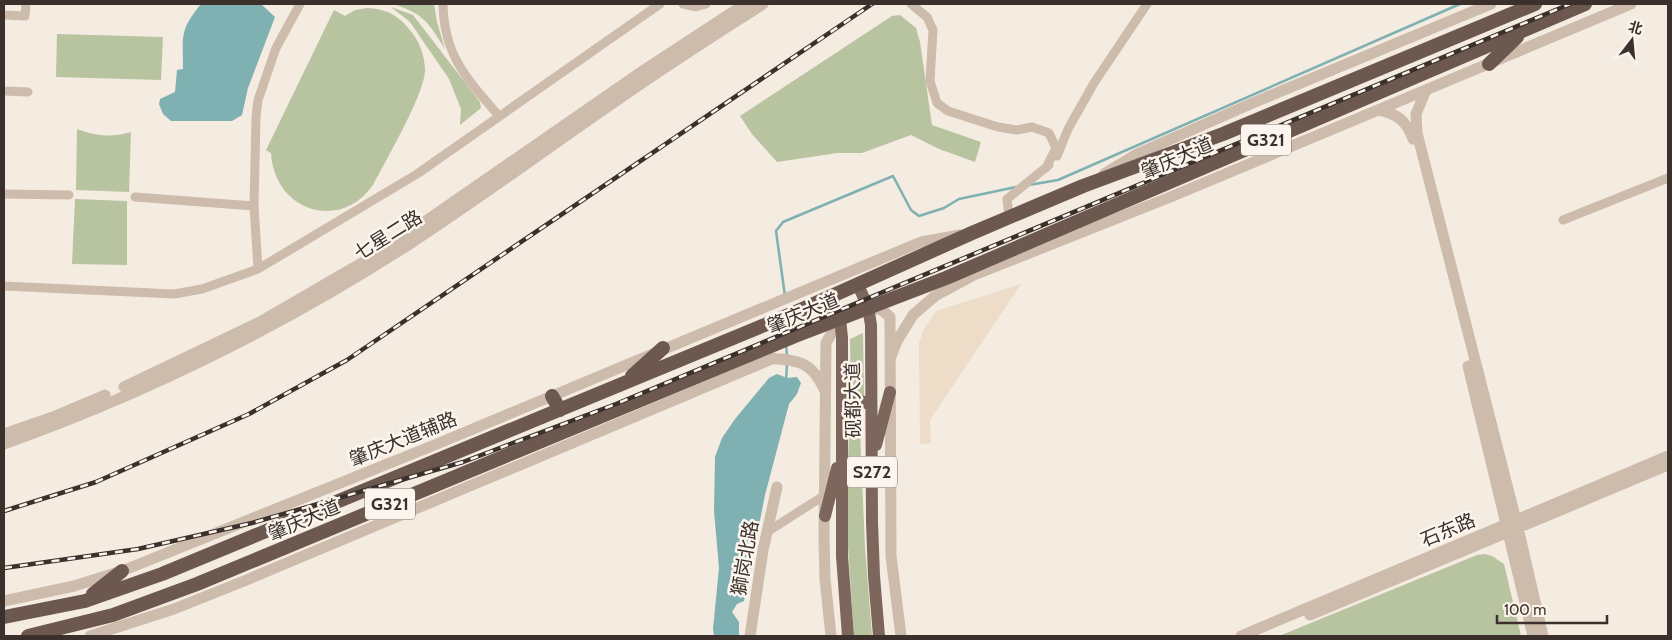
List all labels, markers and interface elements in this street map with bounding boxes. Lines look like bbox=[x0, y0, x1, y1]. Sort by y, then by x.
north arrow bbox=[1607, 15, 1657, 65]
text: 北 bbox=[1626, 17, 1645, 38]
road number: G321 bbox=[1241, 124, 1291, 156]
street label: 肇庆大道 bbox=[1138, 133, 1216, 183]
street label: 七星二路 bbox=[350, 205, 426, 265]
street label: 肇庆大道 bbox=[763, 288, 843, 338]
street label: 砚都大道 bbox=[841, 362, 865, 438]
street label: 肇庆大道辅路 bbox=[346, 407, 460, 471]
road number: S272 bbox=[847, 457, 897, 488]
road number: G321 bbox=[365, 488, 415, 520]
street label: 肇庆大道 bbox=[265, 495, 343, 545]
street label: 石东路 bbox=[1417, 508, 1479, 552]
street label: 獅岗北路 bbox=[727, 519, 763, 597]
scale bar bbox=[1497, 592, 1607, 624]
text: 100 m bbox=[1504, 601, 1546, 619]

